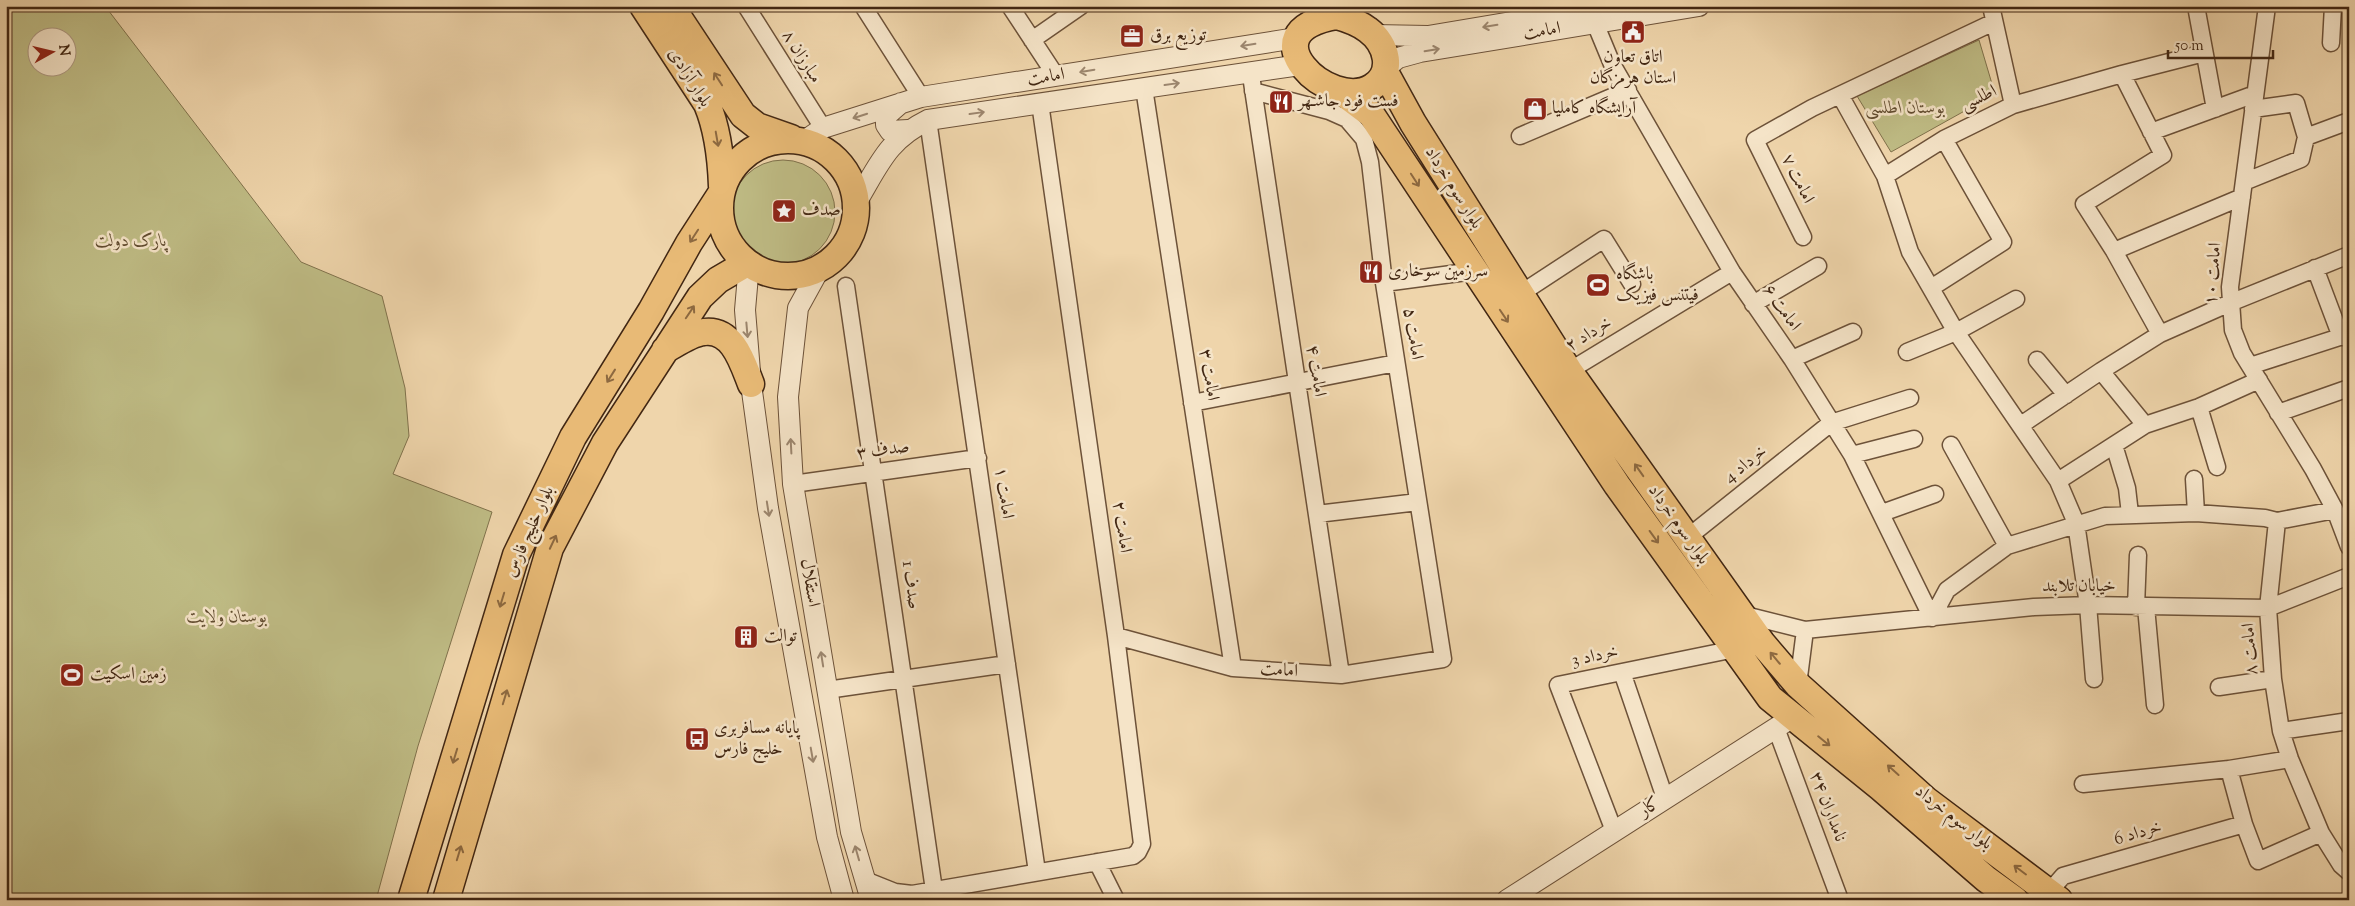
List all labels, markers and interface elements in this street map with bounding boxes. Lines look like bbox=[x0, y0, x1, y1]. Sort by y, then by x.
street label: امامت bbox=[1521, 16, 1563, 48]
public building icon: اتاق تعاون استان هرمزگان bbox=[1620, 19, 1646, 45]
one-way arrow bbox=[1482, 21, 1498, 31]
office icon: توزیع برق bbox=[1119, 23, 1145, 49]
place label: توزیع برق bbox=[1150, 23, 1207, 50]
street label: مبارزان ۸ bbox=[774, 25, 828, 89]
north arrow bbox=[28, 28, 78, 78]
scale bar bbox=[2168, 28, 2272, 60]
text: 50 m bbox=[2174, 36, 2204, 57]
one-way arrow bbox=[1240, 41, 1256, 51]
street label: بلوار آزادی bbox=[661, 43, 717, 113]
text: N bbox=[52, 44, 74, 57]
one-way arrow bbox=[1424, 44, 1440, 54]
place label: اتاق تعاون استان هرمزگان bbox=[1590, 45, 1676, 92]
street label: امامت bbox=[1025, 62, 1067, 94]
one-way arrow bbox=[1080, 67, 1096, 77]
one-way arrow bbox=[713, 73, 723, 87]
one-way arrow bbox=[1164, 79, 1180, 89]
street label: اطلسی bbox=[1956, 79, 2002, 119]
restaurant icon: فست فود جاشـهر bbox=[1268, 89, 1294, 115]
place label: فست فود جاشـهر bbox=[1296, 89, 1399, 115]
place label: آرایشگاه کاملیا bbox=[1552, 95, 1638, 122]
shop icon: آرایشگاه کاملیا bbox=[1522, 96, 1548, 122]
park label: بوستان اطلسی bbox=[1865, 96, 1946, 122]
one-way arrow bbox=[968, 108, 984, 118]
one-way arrow bbox=[852, 111, 868, 121]
one-way arrow bbox=[713, 131, 722, 147]
street label: بلوار سوم خرداد bbox=[1416, 142, 1489, 235]
street label: امامت ۷ bbox=[1774, 150, 1820, 208]
one-way arrow bbox=[1410, 172, 1420, 186]
place icon: صدف bbox=[771, 198, 797, 224]
place label: صدف bbox=[802, 198, 841, 224]
park label: پارک دولت bbox=[95, 229, 169, 255]
one-way arrow bbox=[688, 229, 698, 243]
street label: امامت ۱۰ bbox=[2199, 242, 2229, 306]
restaurant icon: سرزمین سوخاری bbox=[1358, 259, 1384, 285]
place label: سرزمین سوخاری bbox=[1388, 259, 1488, 285]
place label: باشگاه فیتنس فیزیک bbox=[1616, 261, 1699, 309]
sports icon: باشگاه فیتنس فیزیک bbox=[1585, 272, 1611, 298]
street label: امامت ۶ bbox=[1755, 279, 1807, 337]
one-way arrow bbox=[685, 306, 695, 320]
street label: امامت ۵ bbox=[1395, 306, 1429, 362]
one-way arrow bbox=[1499, 308, 1509, 322]
street label: خرداد ۲ bbox=[1561, 311, 1617, 359]
one-way arrow bbox=[742, 322, 751, 338]
street label: امامت ۴ bbox=[1298, 343, 1332, 399]
street label: امامت ۳ bbox=[1191, 347, 1225, 403]
one-way arrow bbox=[606, 369, 616, 383]
street label: صدف ۳ bbox=[855, 434, 911, 468]
one-way arrow bbox=[786, 439, 796, 455]
street label: خرداد 4 bbox=[1719, 440, 1773, 490]
one-way arrow bbox=[1634, 463, 1644, 477]
street label: امامت ۱ bbox=[986, 465, 1020, 521]
street label: بلوار سوم خرداد bbox=[1640, 479, 1715, 571]
street label: بلوار خلیج فارس bbox=[498, 482, 563, 582]
street label: امامت ۲ bbox=[1104, 499, 1138, 555]
one-way arrow bbox=[764, 501, 774, 517]
one-way arrow bbox=[1649, 530, 1659, 544]
one-way arrow bbox=[549, 535, 558, 550]
street label: استقلال bbox=[792, 557, 826, 609]
street label: صدف 1 bbox=[894, 559, 926, 611]
street label: خیابان تلابند bbox=[2042, 574, 2116, 600]
one-way arrow bbox=[497, 592, 507, 608]
park label: بوستان ولایت bbox=[187, 605, 268, 631]
street label: امامت ۸ bbox=[2236, 622, 2266, 676]
building icon: توالت bbox=[733, 624, 759, 650]
place label: توالت bbox=[764, 624, 797, 650]
street label: خرداد 3 bbox=[1569, 639, 1621, 675]
one-way arrow bbox=[817, 651, 827, 667]
one-way arrow bbox=[1769, 652, 1781, 665]
street label: امامت bbox=[1259, 657, 1299, 685]
sports icon: زمین اسکیت bbox=[59, 662, 85, 688]
place label: زمین اسکیت bbox=[90, 662, 167, 688]
one-way arrow bbox=[501, 689, 511, 705]
place label: پایانه مسافربری خلیج فارس bbox=[714, 716, 801, 764]
bus stop icon: پایانه مسافربری خلیج فارس bbox=[684, 726, 710, 752]
one-way arrow bbox=[1817, 736, 1830, 747]
one-way arrow bbox=[449, 747, 459, 763]
one-way arrow bbox=[808, 747, 818, 763]
one-way arrow bbox=[1886, 764, 1899, 776]
street label: نامداران ۳۴ bbox=[1802, 768, 1852, 846]
street label: بلوار سوم خرداد bbox=[1908, 779, 1998, 858]
street label: کار bbox=[1632, 791, 1666, 826]
street label: خرداد 6 bbox=[2111, 815, 2165, 853]
one-way arrow bbox=[455, 845, 465, 861]
one-way arrow bbox=[852, 846, 862, 862]
one-way arrow bbox=[2014, 865, 2027, 876]

